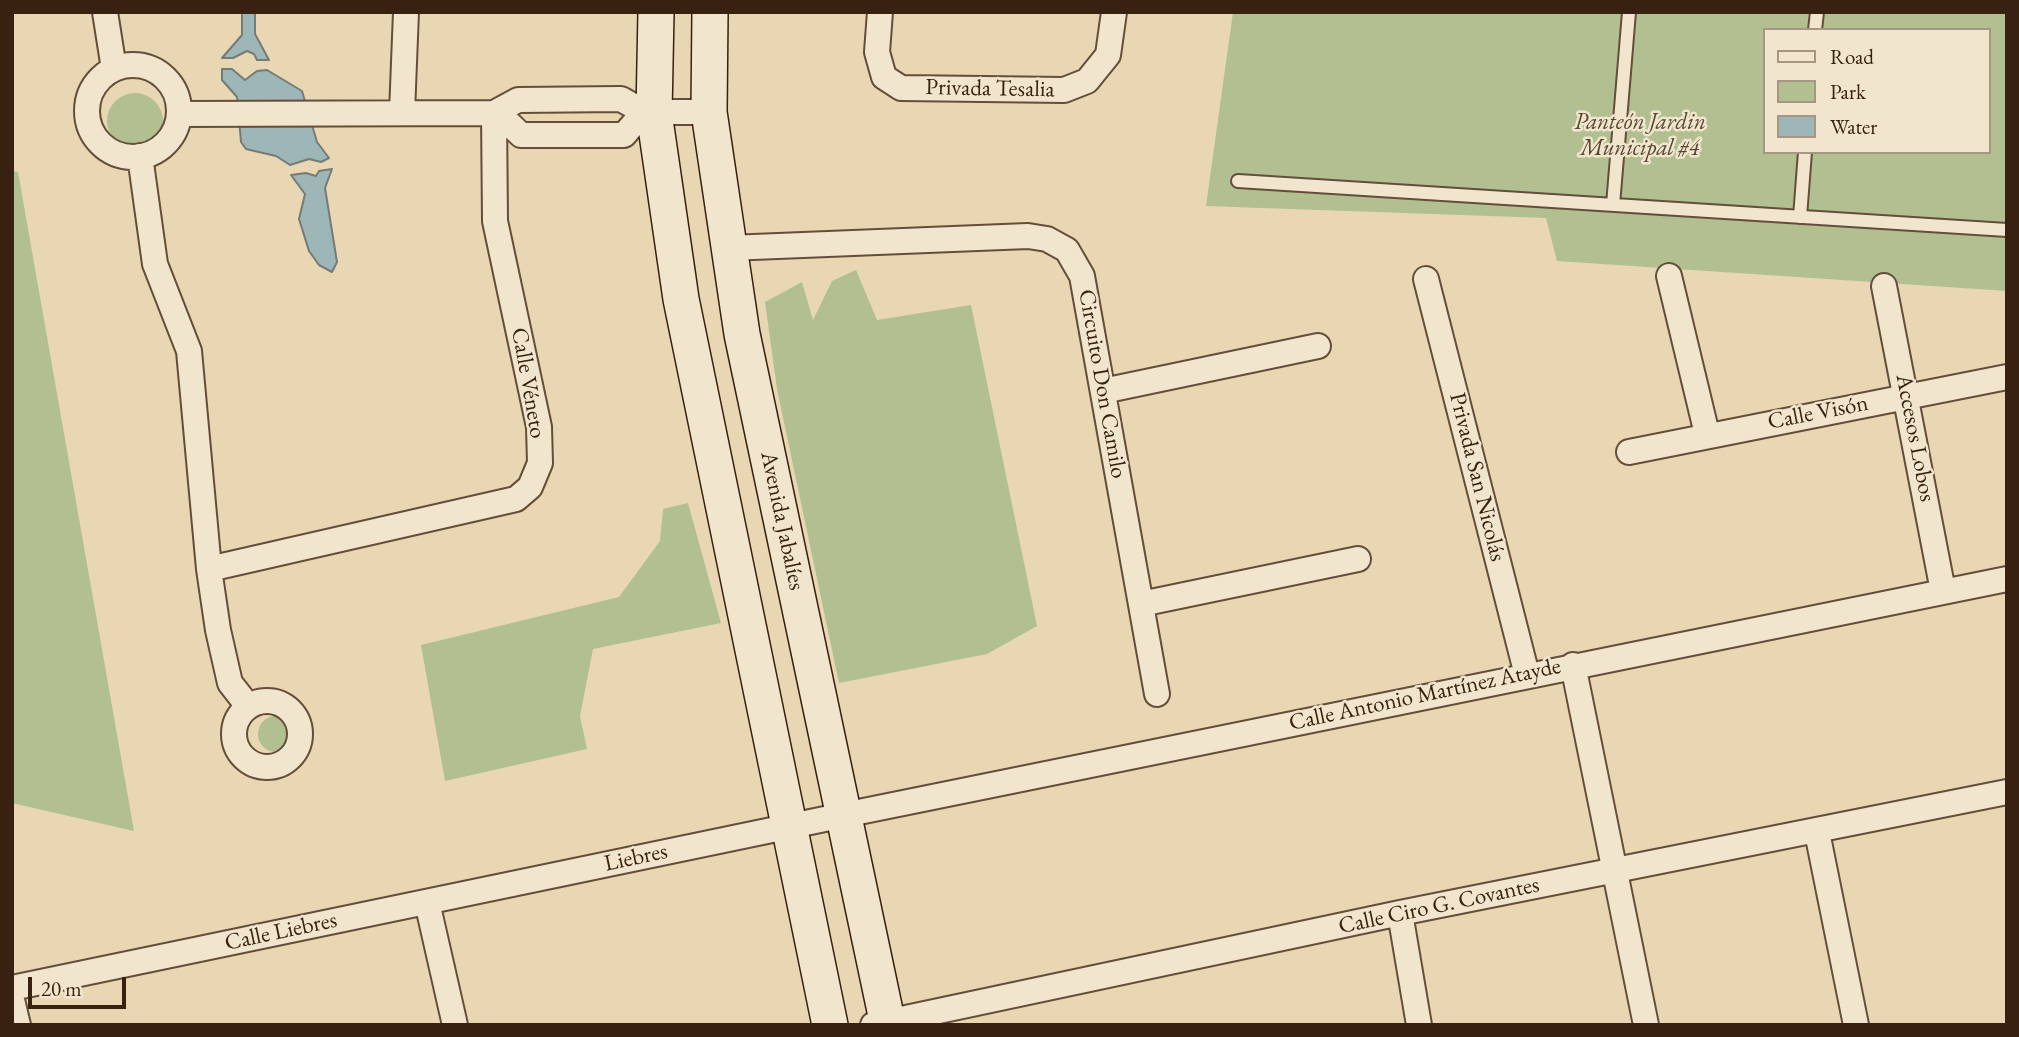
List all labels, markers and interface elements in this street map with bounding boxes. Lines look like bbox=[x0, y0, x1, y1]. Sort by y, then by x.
legend bbox=[1764, 28, 1991, 154]
text: Road bbox=[1830, 43, 1874, 70]
street label: Privada Tesalia bbox=[925, 74, 1055, 104]
text: Park bbox=[1830, 78, 1866, 105]
park label: Panteón Jardin Municipal #4 bbox=[1574, 109, 1706, 163]
text: Water bbox=[1830, 113, 1877, 140]
street label: Circuito Don Camilo bbox=[1072, 287, 1132, 481]
street label: Calle Véneto bbox=[505, 325, 551, 441]
street label: Accesos Lobos bbox=[1889, 372, 1941, 504]
street label: Privada San Nicolás bbox=[1443, 390, 1511, 564]
street label: Calle Visón bbox=[1765, 390, 1871, 436]
street label: Avenida Jabalíes bbox=[754, 449, 810, 593]
street label: Calle Antonio Martínez Atayde bbox=[1287, 653, 1563, 737]
street label: Liebres bbox=[602, 838, 670, 878]
street label: Calle Ciro G. Covantes bbox=[1336, 871, 1542, 941]
street label: Calle Liebres bbox=[222, 907, 340, 957]
scale bar bbox=[32, 964, 130, 1008]
text: 20 m bbox=[41, 975, 82, 1002]

